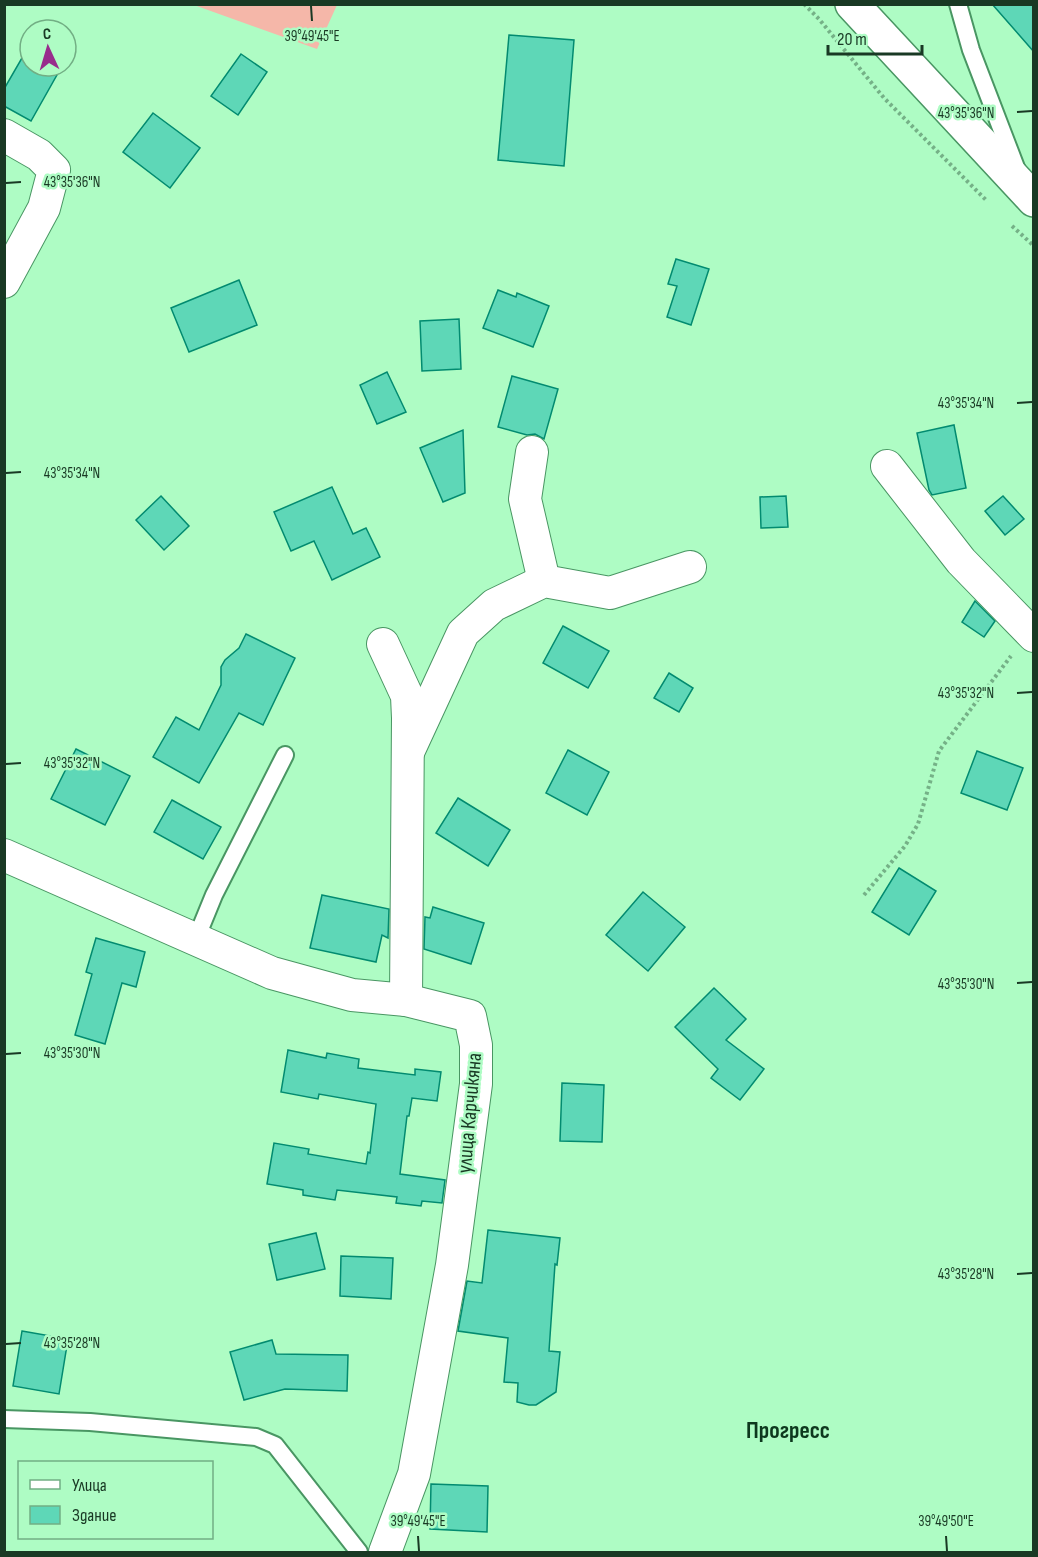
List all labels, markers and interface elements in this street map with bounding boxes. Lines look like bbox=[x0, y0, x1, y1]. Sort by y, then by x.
north arrow bbox=[18, 18, 78, 78]
scale bar bbox=[828, 18, 922, 56]
text: С bbox=[42, 25, 52, 44]
text: 39°49'45"E bbox=[284, 27, 340, 46]
text: 20 m bbox=[837, 29, 867, 50]
text: 43°35'36"N bbox=[938, 104, 994, 123]
text: 43°35'36"N bbox=[44, 173, 100, 192]
text: 43°35'34"N bbox=[938, 394, 994, 413]
text: 43°35'34"N bbox=[44, 464, 100, 483]
text: 43°35'32"N bbox=[938, 684, 994, 703]
text: 43°35'32"N bbox=[44, 754, 100, 773]
text: 43°35'30"N bbox=[938, 975, 994, 994]
text: 43°35'30"N bbox=[44, 1044, 100, 1063]
street label: улица Карчикяна bbox=[452, 1052, 487, 1174]
text: 43°35'28"N bbox=[938, 1265, 994, 1284]
text: 43°35'28"N bbox=[44, 1334, 100, 1353]
district label: Прогресс bbox=[746, 1416, 830, 1445]
legend bbox=[18, 1461, 213, 1539]
text: Улица bbox=[72, 1475, 107, 1496]
text: Здание bbox=[72, 1505, 117, 1526]
text: 39°49'45"E bbox=[390, 1512, 446, 1531]
text: 39°49'50"E bbox=[918, 1512, 974, 1531]

